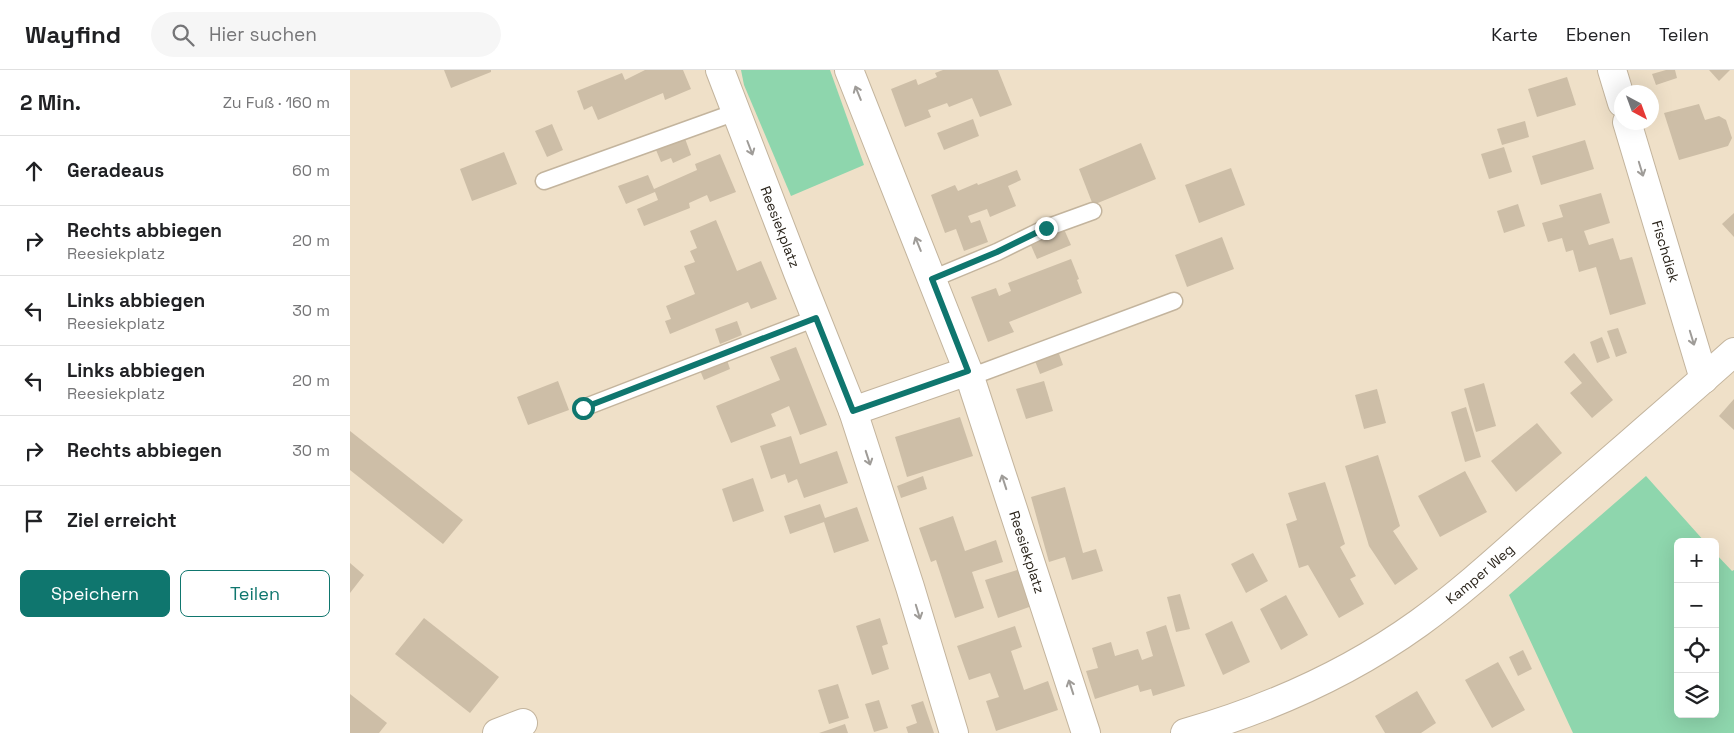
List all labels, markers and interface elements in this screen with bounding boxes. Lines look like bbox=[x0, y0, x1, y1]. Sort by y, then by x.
search box bbox=[151, 12, 501, 57]
text: Wayfind bbox=[25, 19, 121, 50]
icon: search bbox=[169, 21, 197, 49]
text: Hier suchen bbox=[209, 22, 317, 47]
text: Karte bbox=[1491, 23, 1538, 46]
text: Ebenen bbox=[1566, 23, 1631, 46]
text: Teilen bbox=[1659, 23, 1709, 46]
north arrow bbox=[1614, 85, 1659, 130]
one-way arrow bbox=[853, 86, 862, 101]
text: 2 Min. bbox=[20, 89, 81, 116]
text: Zu Fuß · 160 m bbox=[223, 92, 330, 113]
one-way arrow bbox=[746, 140, 755, 155]
icon: ahead bbox=[20, 157, 48, 185]
text: Geradeaus bbox=[67, 158, 164, 183]
text: 60 m bbox=[292, 160, 330, 181]
one-way arrow bbox=[1637, 161, 1647, 177]
street label: Reesiekplatz bbox=[756, 183, 804, 270]
route end bbox=[1035, 217, 1058, 240]
text: Rechts abbiegen bbox=[67, 218, 222, 243]
street label: Fischdiek bbox=[1648, 218, 1684, 285]
icon: right bbox=[20, 227, 48, 255]
text: 20 m bbox=[292, 230, 330, 251]
one-way arrow bbox=[913, 237, 922, 252]
text: Reesiekplatz bbox=[67, 243, 165, 264]
text: Links abbiegen bbox=[67, 288, 205, 313]
icon: left bbox=[20, 297, 48, 325]
text: 30 m bbox=[292, 300, 330, 321]
text: Reesiekplatz bbox=[67, 313, 165, 334]
one-way arrow bbox=[1687, 329, 1697, 345]
text: Links abbiegen bbox=[67, 358, 205, 383]
icon: left bbox=[20, 367, 48, 395]
text: 20 m bbox=[292, 370, 330, 391]
text: Reesiekplatz bbox=[67, 383, 165, 404]
route start bbox=[572, 397, 595, 420]
icon: right bbox=[20, 437, 48, 465]
text: Rechts abbiegen bbox=[67, 438, 222, 463]
text: 30 m bbox=[292, 440, 330, 461]
one-way arrow bbox=[864, 449, 873, 465]
one-way arrow bbox=[999, 475, 1009, 491]
icon: arrive bbox=[20, 507, 48, 535]
text: Ziel erreicht bbox=[67, 508, 177, 533]
street label: Reesiekplatz bbox=[1005, 508, 1049, 596]
map controls bbox=[1674, 538, 1719, 718]
button: + bbox=[1674, 538, 1719, 583]
street label: Kamper Weg bbox=[1442, 540, 1518, 608]
button: Speichern bbox=[20, 570, 170, 617]
button: Teilen bbox=[180, 570, 330, 617]
button: − bbox=[1674, 583, 1719, 628]
one-way arrow bbox=[913, 604, 923, 620]
button: locate bbox=[1674, 628, 1719, 673]
button: layers bbox=[1674, 673, 1719, 718]
one-way arrow bbox=[1066, 679, 1075, 695]

